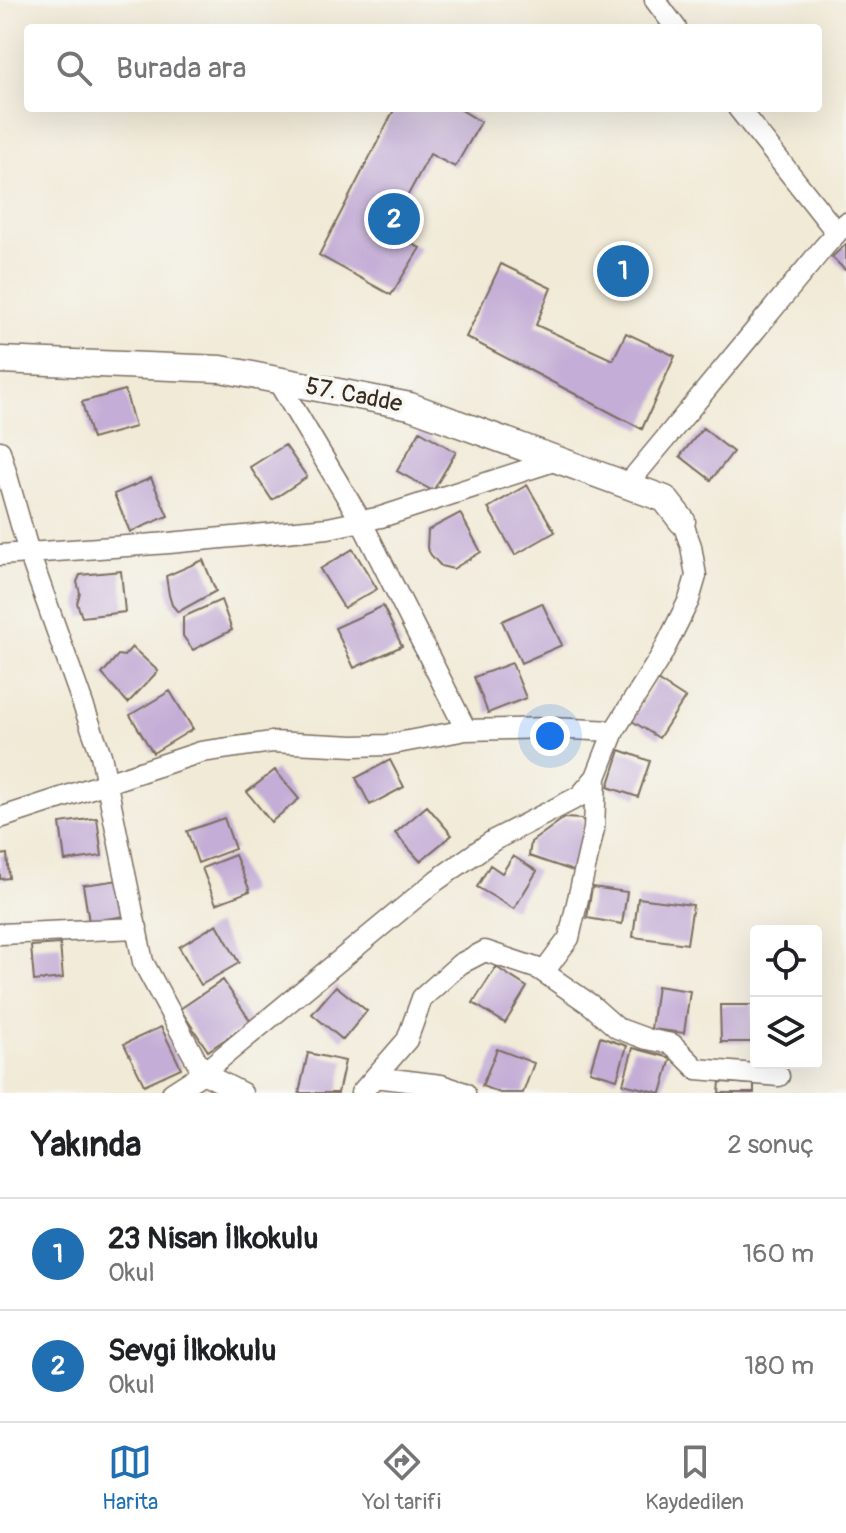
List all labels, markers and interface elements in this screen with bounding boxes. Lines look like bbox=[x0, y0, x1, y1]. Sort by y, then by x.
search box bbox=[24, 24, 822, 112]
icon: search bbox=[52, 46, 96, 90]
text: Burada ara bbox=[116, 50, 247, 87]
pin: 2 bbox=[368, 189, 420, 249]
pin: 1 bbox=[597, 241, 649, 301]
street label: 57. Cadde bbox=[303, 371, 405, 419]
your location bbox=[530, 716, 570, 756]
map controls bbox=[750, 925, 822, 1069]
button: locate bbox=[750, 925, 822, 997]
button: layers bbox=[750, 997, 822, 1069]
text: Yakında bbox=[32, 1124, 141, 1167]
text: 2 sonuç bbox=[727, 1129, 814, 1161]
text: 23 Nisan İlkokulu bbox=[108, 1220, 318, 1257]
text: 1 bbox=[53, 1238, 63, 1270]
text: 160 m bbox=[742, 1238, 814, 1270]
text: Okul bbox=[108, 1257, 155, 1289]
text: Sevgi İlkokulu bbox=[108, 1332, 276, 1369]
text: 2 bbox=[51, 1350, 65, 1382]
text: 180 m bbox=[744, 1350, 814, 1382]
text: Okul bbox=[108, 1369, 155, 1401]
tab: Harita bbox=[102, 1440, 158, 1516]
tab: Yol tarifi bbox=[362, 1440, 441, 1516]
tab: Kaydedilen bbox=[645, 1440, 744, 1516]

